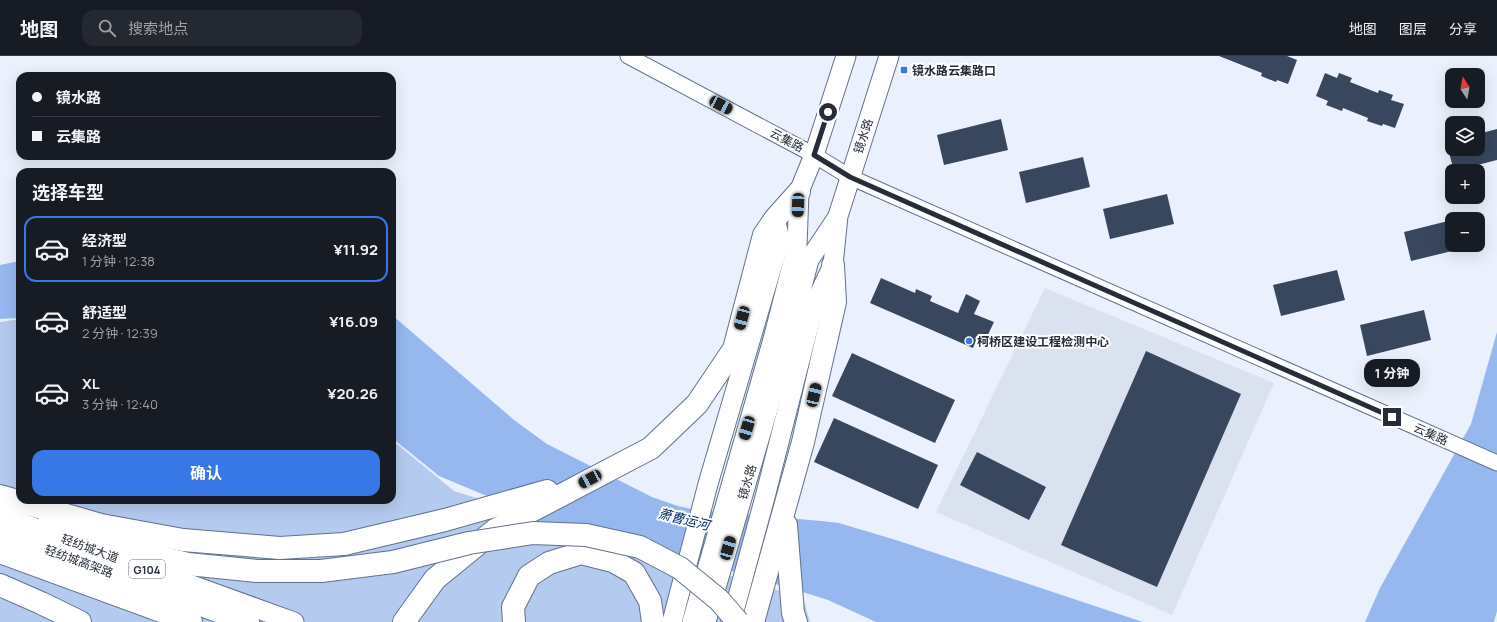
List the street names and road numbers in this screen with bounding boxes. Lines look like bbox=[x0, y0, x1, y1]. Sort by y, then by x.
street label: 镜水路 bbox=[849, 116, 877, 156]
street label: 云集路 bbox=[767, 124, 807, 156]
street label: 云集路 bbox=[1411, 419, 1451, 449]
street label: 镜水路 bbox=[734, 462, 760, 502]
street label: 轻纺城大道 bbox=[59, 530, 121, 566]
street label: 轻纺城高架路 bbox=[42, 541, 116, 581]
road number: G104 bbox=[129, 560, 165, 578]

